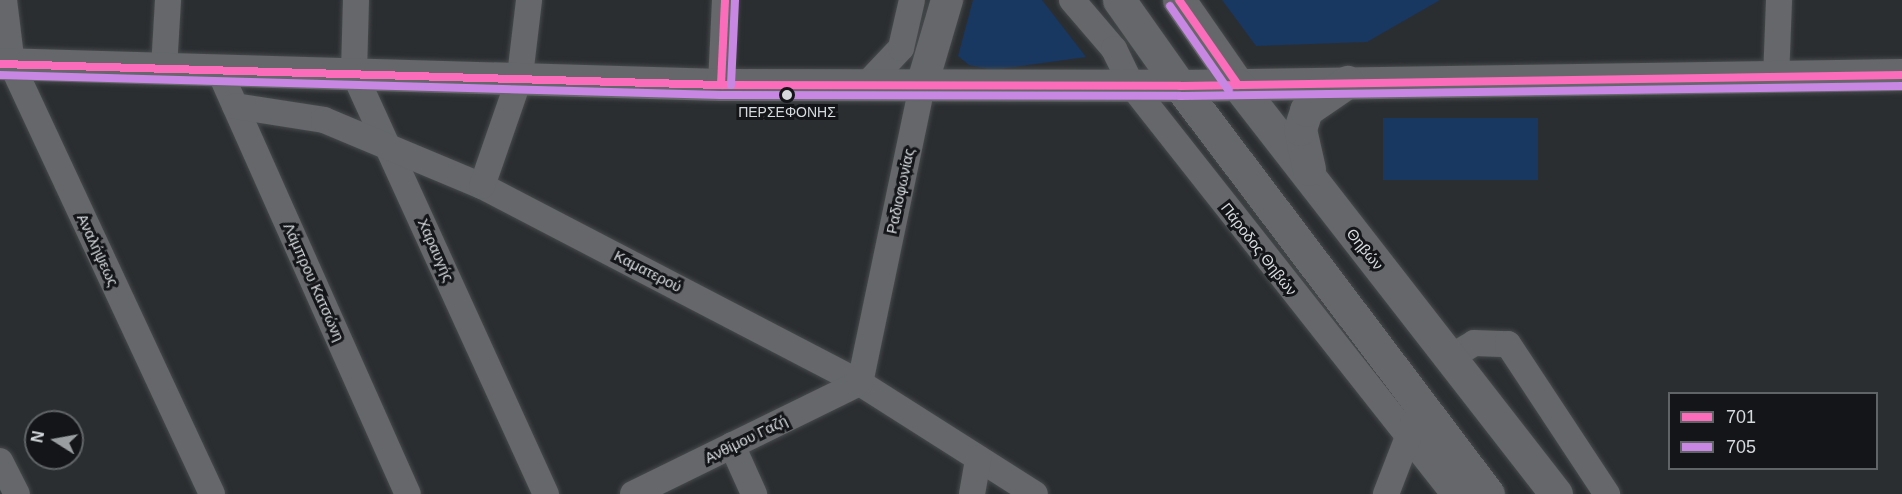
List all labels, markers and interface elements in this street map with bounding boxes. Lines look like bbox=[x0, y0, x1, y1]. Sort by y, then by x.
marker: ΠΕΡΣΕΦΟΝΗΣ bbox=[781, 89, 793, 101]
place label: ΠΕΡΣΕΦΟΝΗΣ bbox=[738, 104, 836, 120]
street label: Ραδιοφωνίας bbox=[882, 147, 918, 235]
street label: Πάροδος Θηβών bbox=[1217, 199, 1301, 299]
street label: Αναλήψεως bbox=[73, 211, 123, 289]
street label: Χαραυγής bbox=[414, 216, 458, 284]
street label: Λάμπρου Κατσώνη bbox=[280, 220, 348, 344]
street label: Θηβών bbox=[1343, 225, 1387, 273]
street label: Καματερού bbox=[611, 246, 685, 296]
legend bbox=[1668, 392, 1878, 470]
text: 701 bbox=[1726, 407, 1756, 427]
north arrow bbox=[24, 410, 84, 470]
street label: Ανθίμου Γαζή bbox=[702, 411, 790, 467]
text: N bbox=[28, 430, 47, 444]
text: 705 bbox=[1726, 437, 1756, 457]

